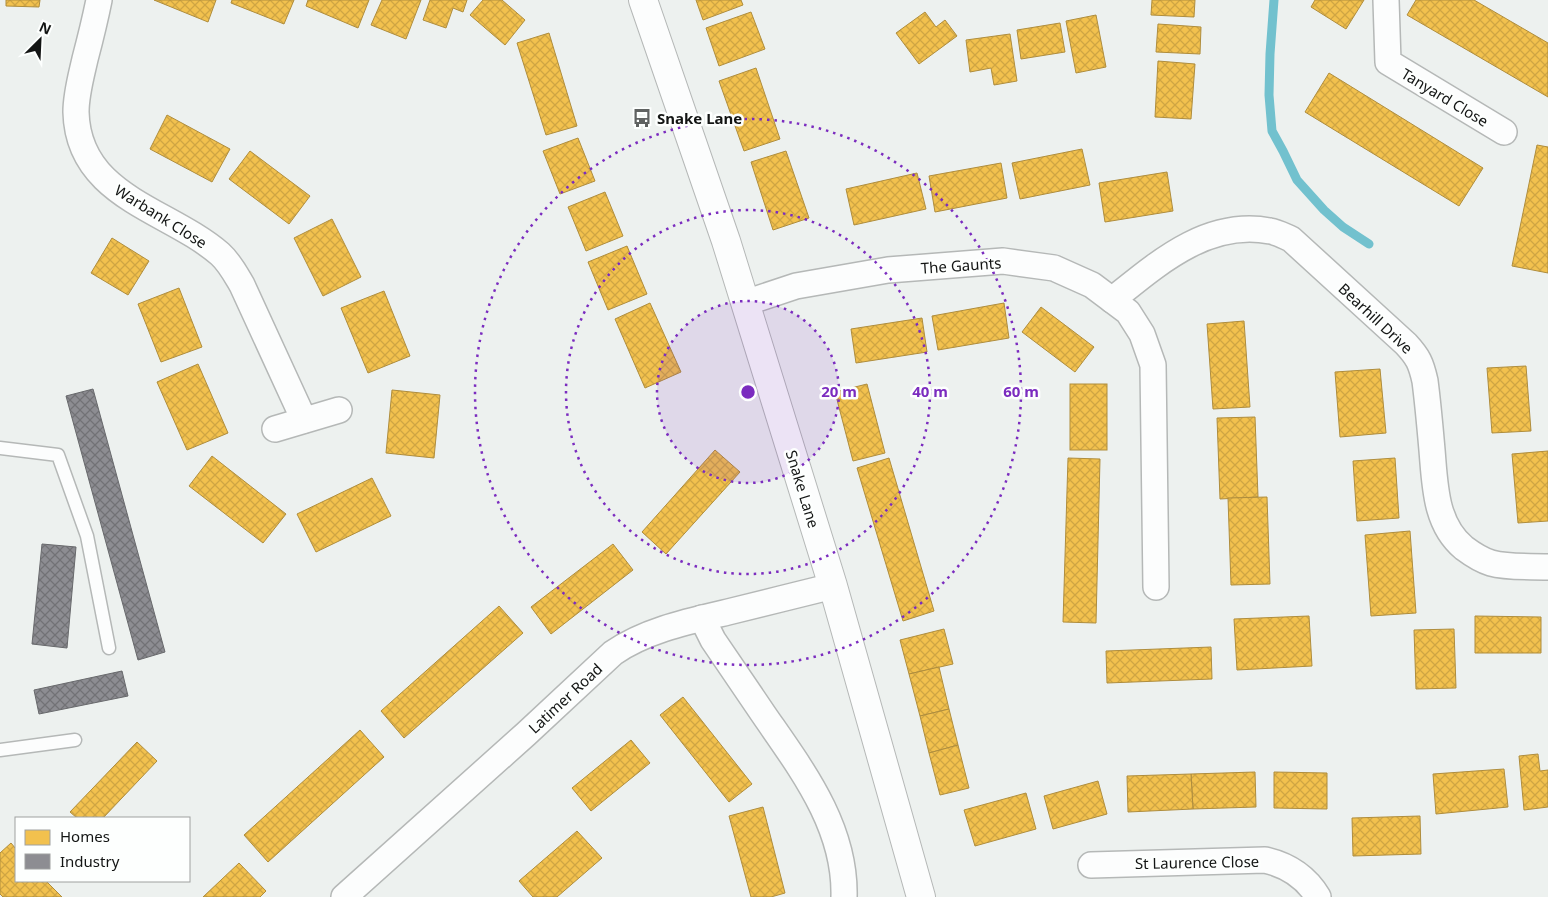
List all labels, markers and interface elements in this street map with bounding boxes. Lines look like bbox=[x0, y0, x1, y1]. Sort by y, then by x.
north arrow bbox=[15, 15, 65, 65]
text: N bbox=[36, 17, 55, 39]
street label: Tanyard Close bbox=[1398, 63, 1492, 131]
bus stop icon: Snake Lane bbox=[631, 107, 653, 129]
place label: Snake Lane bbox=[657, 108, 742, 128]
street label: Warbank Close bbox=[111, 180, 211, 252]
street label: The Gaunts bbox=[920, 252, 1002, 278]
street label: Bearhill Drive bbox=[1335, 278, 1417, 358]
text: 20 m bbox=[821, 381, 857, 401]
text: 40 m bbox=[912, 381, 948, 401]
text: 60 m bbox=[1003, 381, 1039, 401]
centre of rings bbox=[739, 383, 757, 401]
street label: Snake Lane bbox=[782, 448, 824, 530]
street label: Latimer Road bbox=[524, 659, 606, 737]
legend bbox=[15, 817, 190, 882]
text: Homes bbox=[60, 826, 110, 846]
text: Industry bbox=[60, 851, 120, 871]
street label: St Laurence Close bbox=[1135, 851, 1259, 873]

